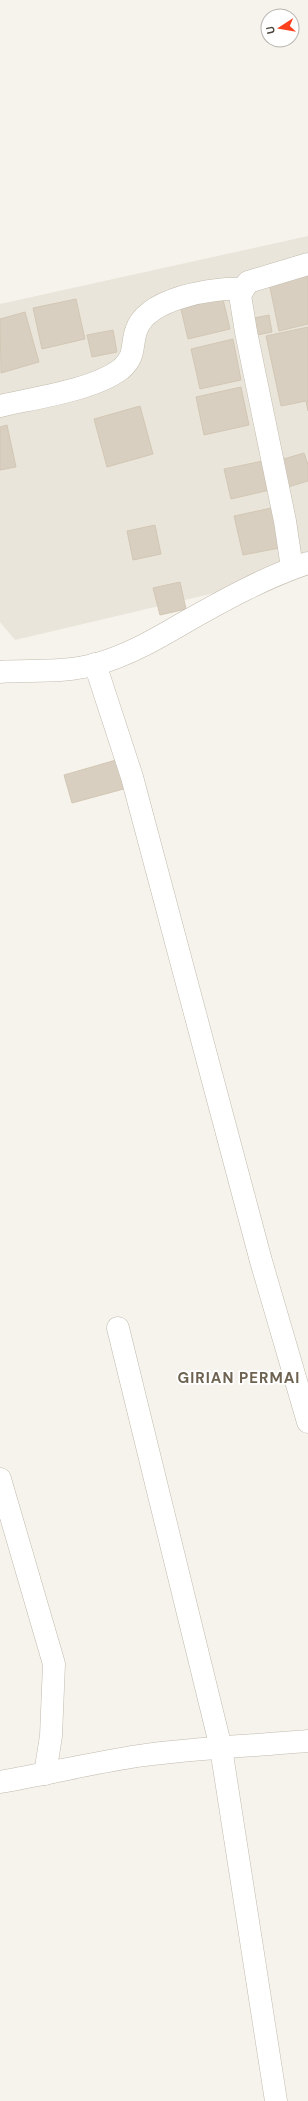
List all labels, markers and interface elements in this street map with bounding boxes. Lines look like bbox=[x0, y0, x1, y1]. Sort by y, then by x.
north arrow bbox=[260, 8, 300, 48]
text: U bbox=[263, 25, 278, 35]
district label: GIRIAN PERMAI bbox=[178, 1368, 300, 1388]

